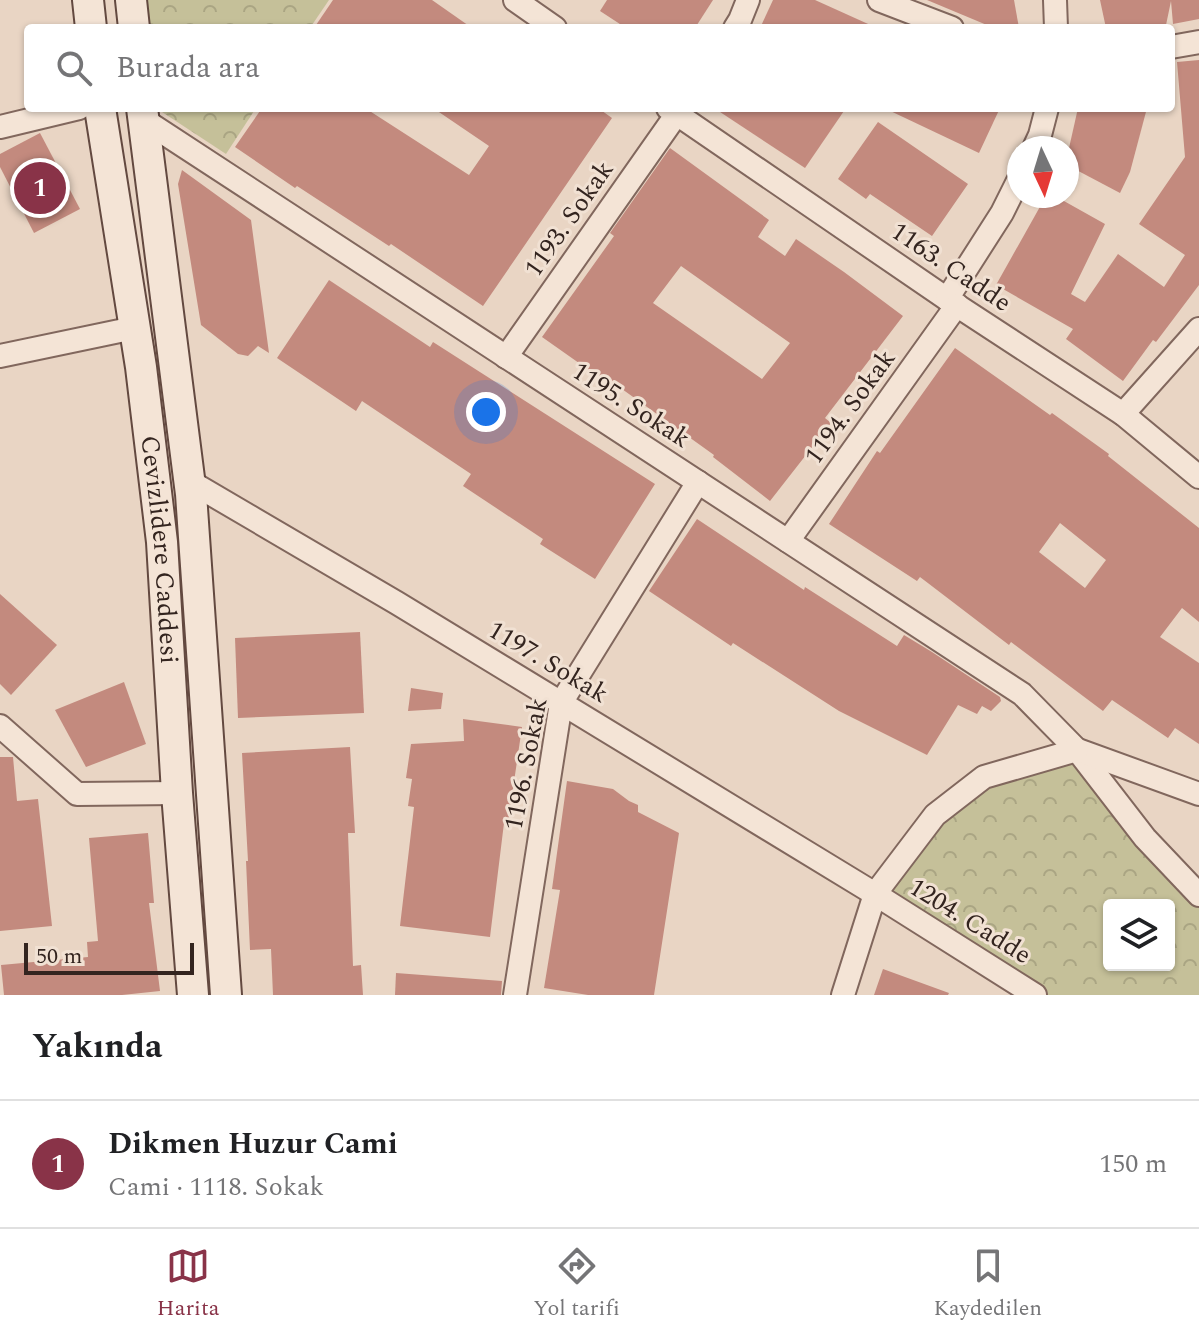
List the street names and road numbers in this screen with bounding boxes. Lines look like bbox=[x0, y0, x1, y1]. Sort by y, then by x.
street label: 1193. Sokak bbox=[514, 152, 624, 286]
street label: 1163. Cadde bbox=[883, 212, 1019, 322]
street label: 1194. Sokak bbox=[794, 341, 906, 473]
street label: 1195. Sokak bbox=[564, 352, 698, 458]
street label: Cevizlidere Caddesi bbox=[129, 433, 189, 665]
street label: 1197. Sokak bbox=[480, 610, 616, 714]
street label: 1196. Sokak bbox=[494, 694, 558, 834]
street label: 1204. Cadde bbox=[901, 867, 1039, 975]

